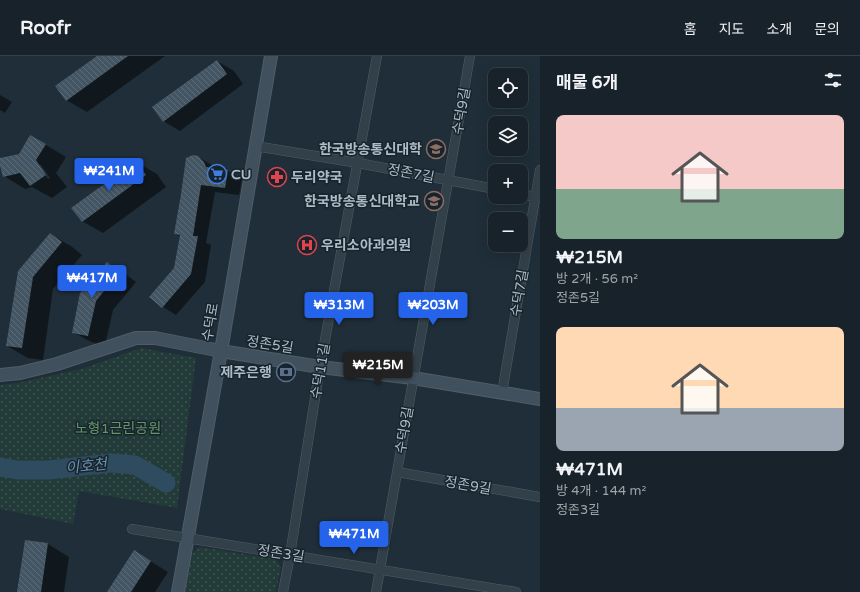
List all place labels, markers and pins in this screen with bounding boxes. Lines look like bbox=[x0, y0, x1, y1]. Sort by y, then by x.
school or university icon: 한국방송통신대학 bbox=[425, 138, 447, 160]
place label: 한국방송통신대학 bbox=[319, 141, 422, 158]
pin: ₩241M bbox=[81, 158, 137, 192]
supermarket icon: CU bbox=[206, 163, 228, 185]
place label: CU bbox=[231, 166, 251, 183]
pharmacy icon: 두리약국 bbox=[266, 166, 288, 188]
place label: 두리약국 bbox=[291, 169, 343, 186]
school or university icon: 한국방송통신대학교 bbox=[423, 190, 445, 212]
place label: 한국방송통신대학교 bbox=[304, 193, 420, 210]
hospital icon: 우리소아과의원 bbox=[296, 234, 318, 256]
place label: 우리소아과의원 bbox=[321, 237, 411, 254]
pin: ₩417M bbox=[64, 265, 120, 299]
pin: ₩313M bbox=[311, 292, 367, 326]
pin: ₩203M bbox=[405, 292, 461, 326]
pin: ₩215M bbox=[350, 352, 406, 386]
bank icon: 제주은행 bbox=[275, 361, 297, 383]
place label: 제주은행 bbox=[220, 364, 272, 381]
pin: ₩471M bbox=[326, 521, 382, 555]

